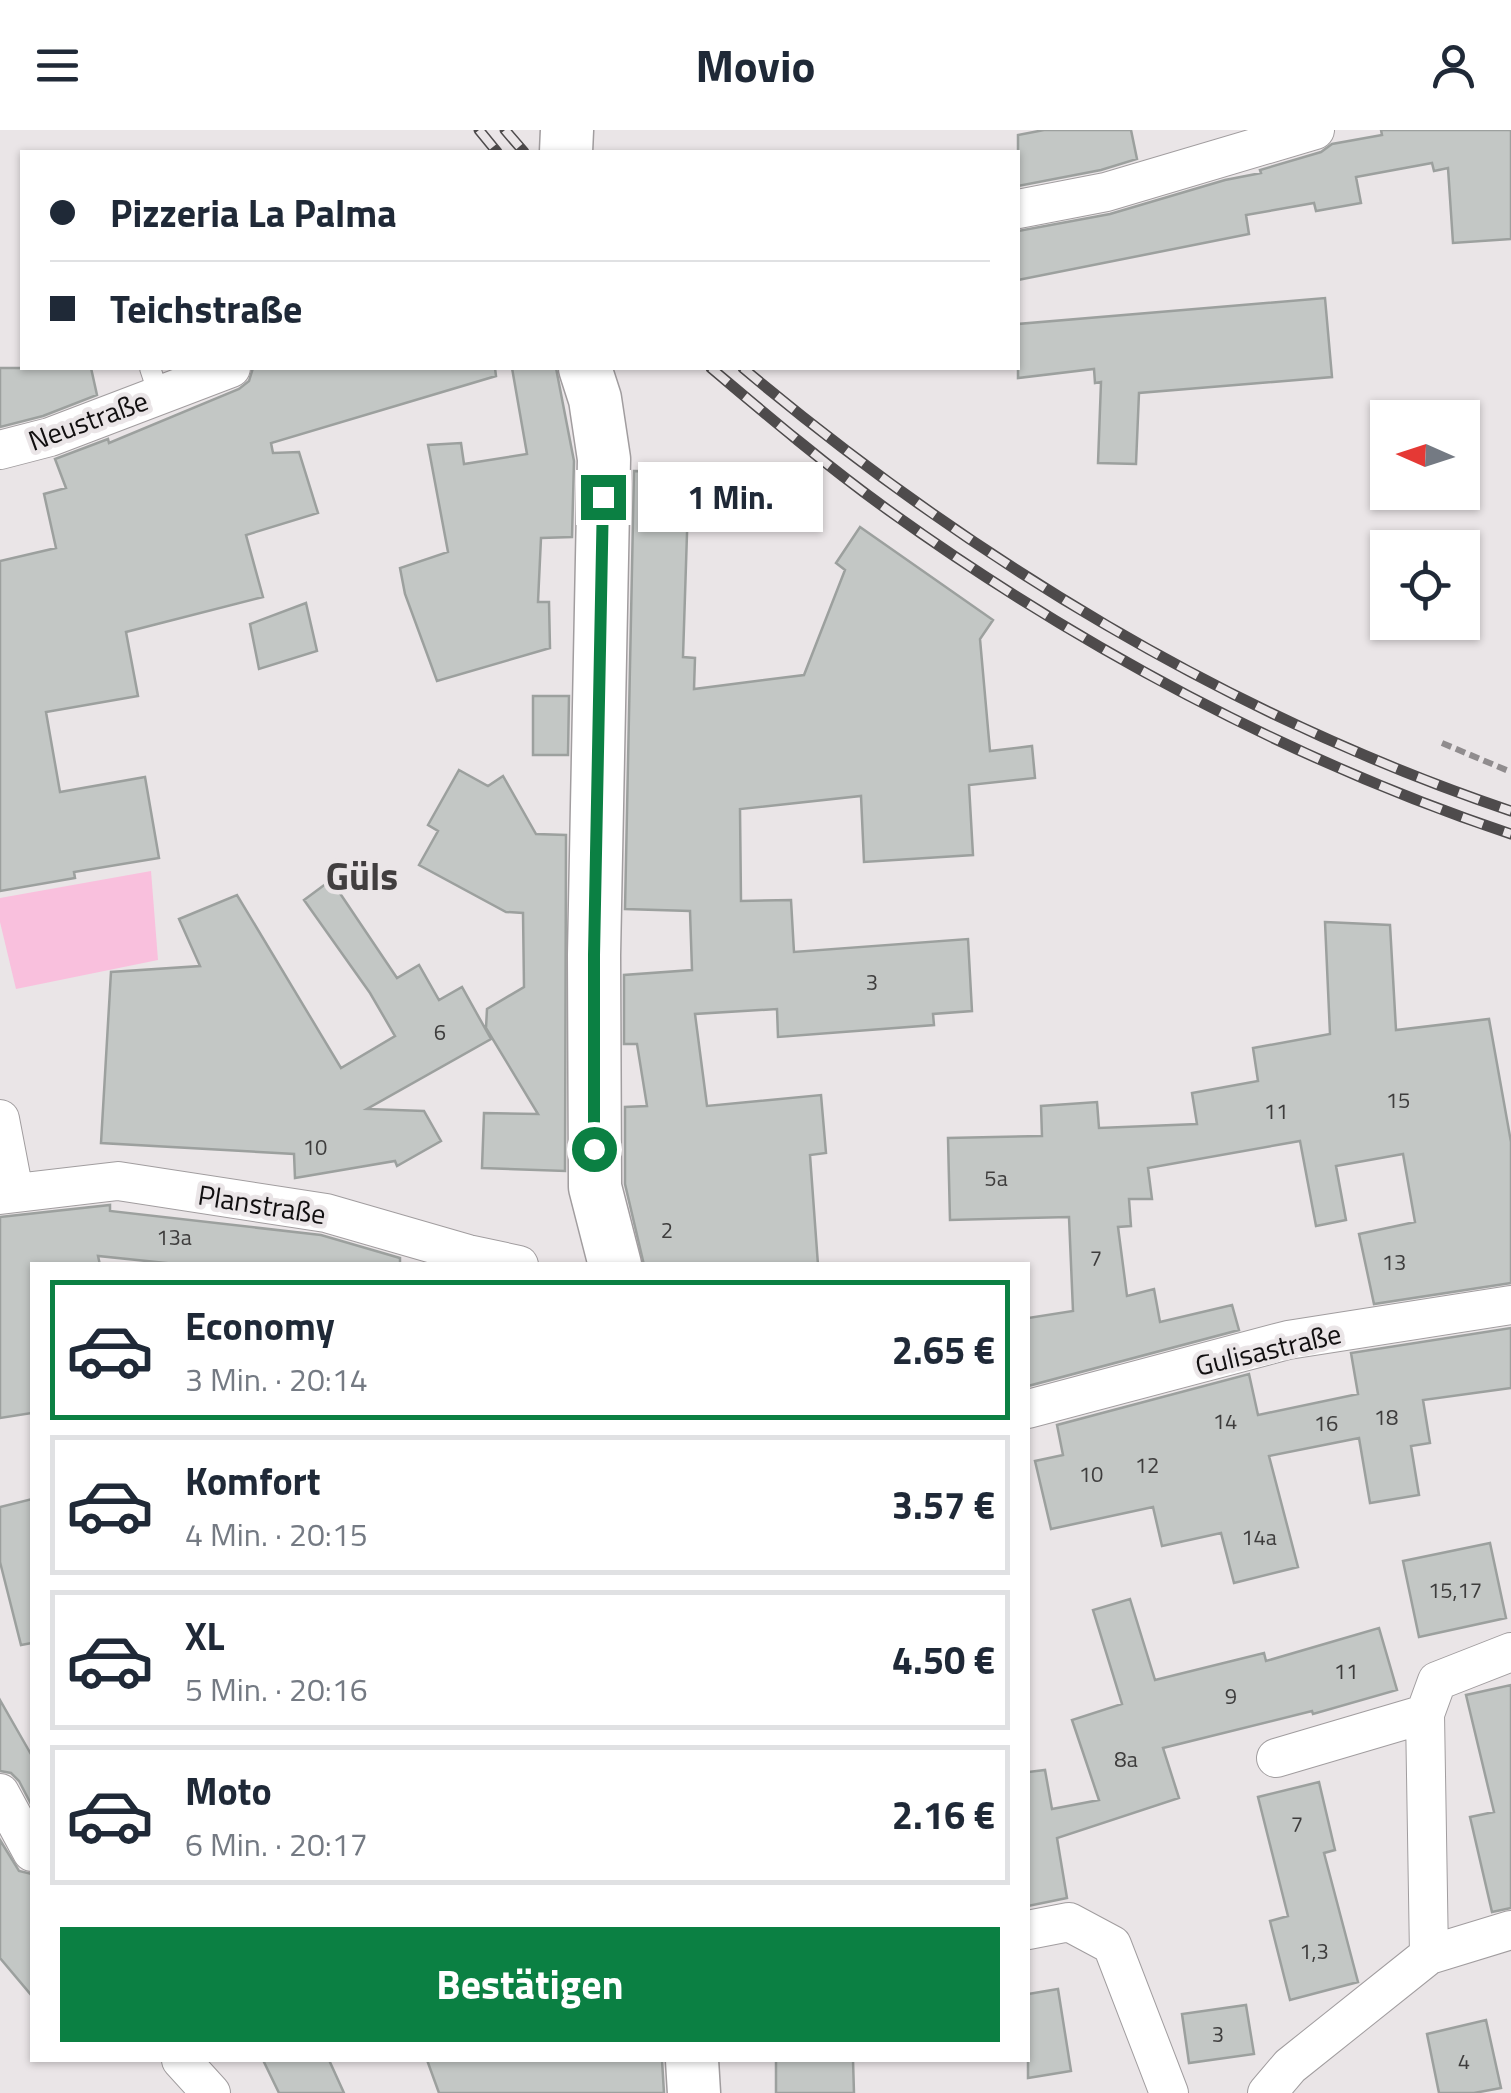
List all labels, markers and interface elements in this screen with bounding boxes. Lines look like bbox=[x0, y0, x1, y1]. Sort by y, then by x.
text: Movio bbox=[696, 31, 815, 99]
icon: menu bbox=[30, 38, 85, 93]
icon: person bbox=[1426, 38, 1481, 93]
text: Pizzeria La Palma bbox=[110, 184, 397, 242]
text: Teichstraße bbox=[110, 280, 302, 338]
street label: Neustraße bbox=[22, 378, 154, 462]
north arrow bbox=[1370, 400, 1480, 510]
map controls bbox=[1370, 400, 1480, 640]
callout: 1 Min. bbox=[638, 462, 823, 532]
text: 1 Min. bbox=[687, 473, 774, 521]
route end bbox=[581, 475, 626, 520]
button: locate bbox=[1370, 530, 1480, 640]
district label: Güls bbox=[326, 847, 398, 905]
house number: 3 bbox=[866, 965, 878, 999]
house number: 6 bbox=[434, 1015, 446, 1049]
house number: 15 bbox=[1386, 1083, 1410, 1117]
house number: 11 bbox=[1264, 1094, 1288, 1128]
route start bbox=[572, 1127, 617, 1172]
house number: 10 bbox=[303, 1130, 327, 1164]
house number: 5a bbox=[984, 1161, 1008, 1195]
street label: Planstraße bbox=[195, 1173, 329, 1235]
house number: 2 bbox=[661, 1213, 673, 1247]
house number: 13a bbox=[156, 1220, 192, 1254]
house number: 7 bbox=[1090, 1241, 1102, 1275]
house number: 13 bbox=[1382, 1245, 1406, 1279]
text: Economy bbox=[185, 1297, 335, 1355]
icon: car bbox=[65, 1305, 155, 1395]
street label: Gulisastraße bbox=[1191, 1311, 1345, 1387]
text: 2.65 € bbox=[892, 1321, 995, 1379]
text: 3 Min. · 20:14 bbox=[185, 1355, 368, 1403]
house number: 18 bbox=[1374, 1400, 1398, 1434]
house number: 14 bbox=[1213, 1404, 1237, 1438]
house number: 16 bbox=[1314, 1406, 1338, 1440]
house number: 12 bbox=[1135, 1448, 1159, 1482]
text: Komfort bbox=[185, 1452, 321, 1510]
house number: 10 bbox=[1079, 1457, 1103, 1491]
icon: car bbox=[65, 1460, 155, 1550]
text: 3.57 € bbox=[892, 1476, 995, 1534]
text: 4 Min. · 20:15 bbox=[185, 1510, 368, 1558]
house number: 14a bbox=[1241, 1520, 1277, 1554]
house number: 15,17 bbox=[1428, 1573, 1482, 1607]
text: XL bbox=[185, 1607, 225, 1665]
icon: car bbox=[65, 1615, 155, 1705]
text: 4.50 € bbox=[892, 1631, 995, 1689]
house number: 11 bbox=[1334, 1654, 1358, 1688]
text: 5 Min. · 20:16 bbox=[185, 1665, 368, 1713]
house number: 9 bbox=[1225, 1679, 1237, 1713]
house number: 8a bbox=[1114, 1742, 1138, 1776]
text: Moto bbox=[185, 1762, 272, 1820]
icon: car bbox=[65, 1770, 155, 1860]
text: 2.16 € bbox=[892, 1786, 995, 1844]
house number: 7 bbox=[1291, 1807, 1303, 1841]
text: 6 Min. · 20:17 bbox=[185, 1820, 368, 1868]
button: Bestätigen bbox=[60, 1927, 1000, 2042]
house number: 1,3 bbox=[1299, 1934, 1329, 1968]
house number: 3 bbox=[1212, 2017, 1224, 2051]
house number: 4 bbox=[1458, 2044, 1470, 2078]

